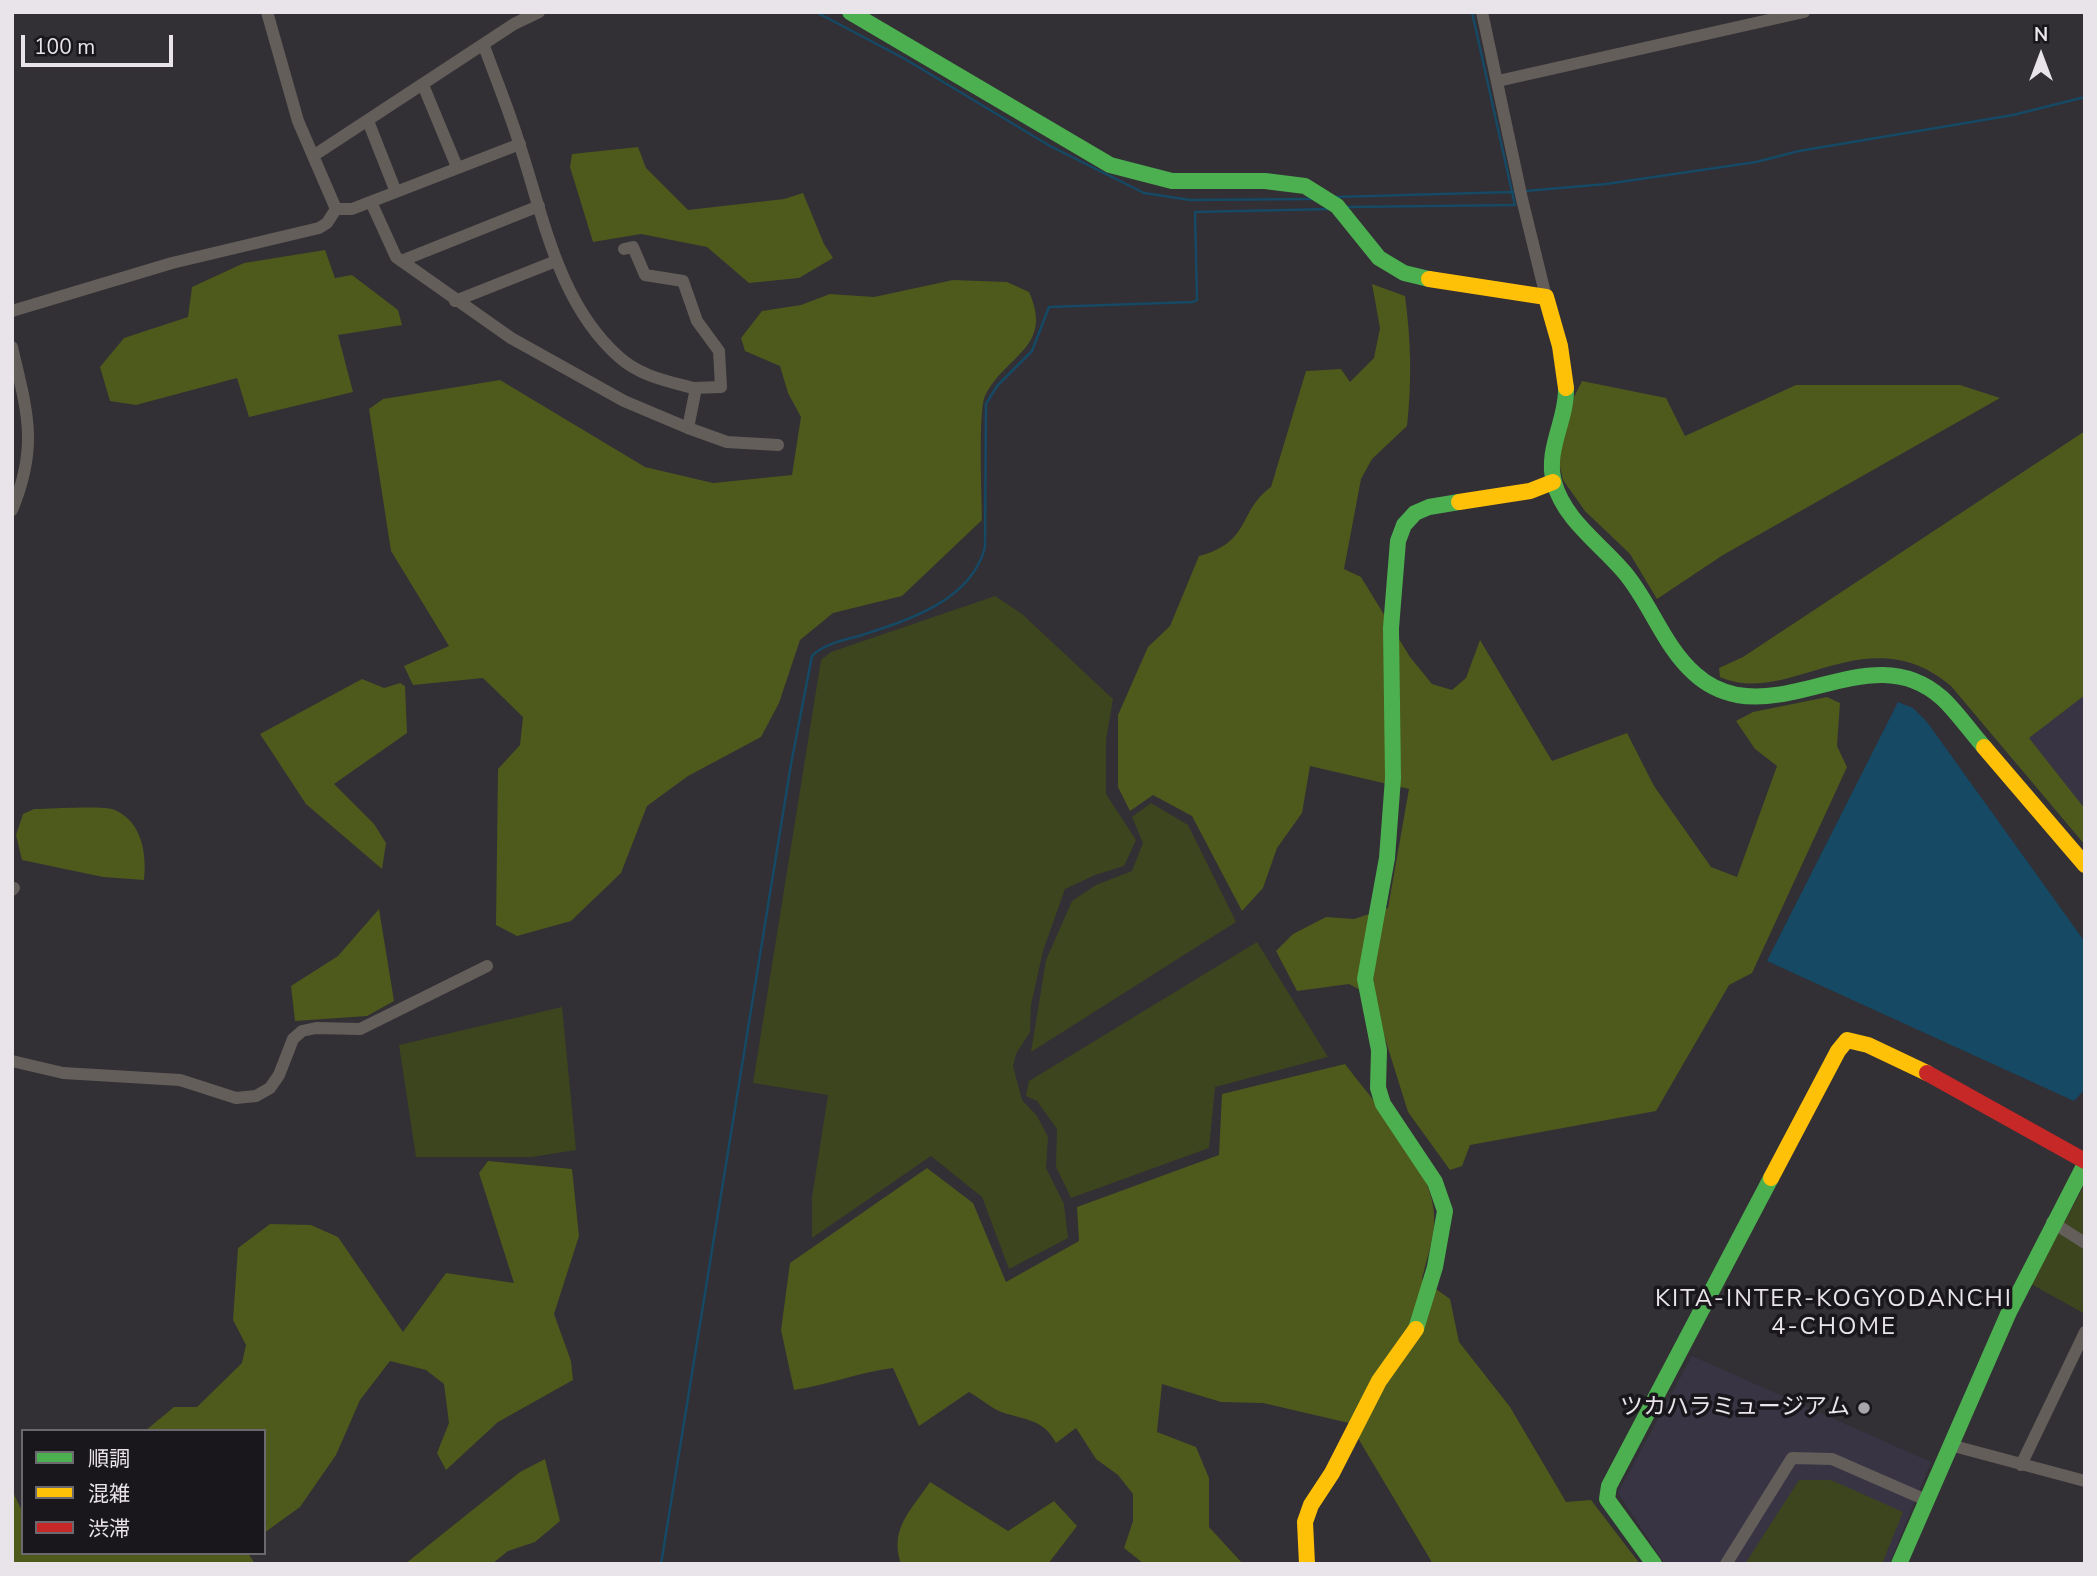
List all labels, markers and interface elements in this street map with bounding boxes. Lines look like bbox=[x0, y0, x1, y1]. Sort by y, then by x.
scale bar bbox=[24, 21, 177, 65]
north arrow bbox=[2006, 21, 2076, 91]
text: N bbox=[2034, 22, 2048, 48]
text: 100 m bbox=[34, 33, 95, 61]
district label: KITA-INTER-KOGYODANCHI 4-CHOME bbox=[1658, 1286, 2010, 1342]
place label: ツカハラミュージアム bbox=[1620, 1394, 1850, 1422]
marker: ツカハラミュージアム bbox=[1856, 1400, 1872, 1416]
legend bbox=[21, 1429, 266, 1555]
text: 順調 bbox=[88, 1445, 130, 1473]
text: 混雑 bbox=[88, 1480, 130, 1508]
text: 渋滞 bbox=[88, 1515, 130, 1543]

